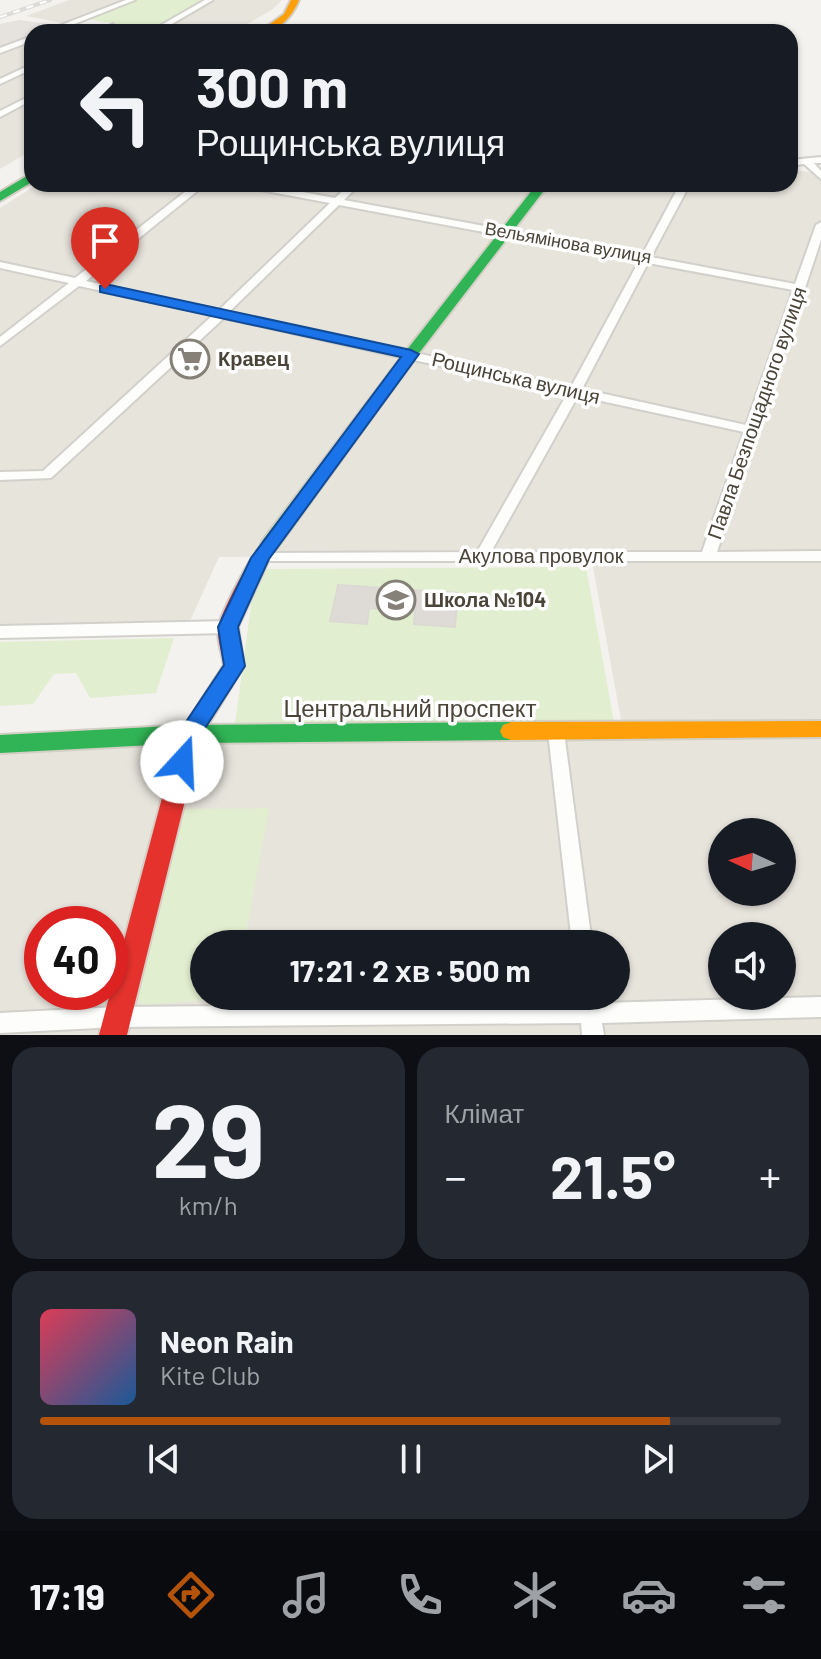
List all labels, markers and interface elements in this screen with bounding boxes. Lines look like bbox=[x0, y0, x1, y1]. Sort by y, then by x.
text: 300 m bbox=[196, 52, 348, 119]
icon: left bbox=[64, 56, 168, 160]
text: Рощинська вулиця bbox=[196, 120, 505, 163]
pin bbox=[71, 207, 139, 289]
street label: Вельямінова вулиця bbox=[483, 217, 653, 267]
icon: arrive bbox=[83, 219, 127, 263]
street label: Павла Безпощадного вулиця bbox=[701, 283, 811, 542]
supermarket icon: Кравец bbox=[169, 338, 211, 380]
place label: Кравец bbox=[218, 346, 290, 370]
street label: Рощинська вулиця bbox=[430, 346, 603, 408]
street label: Акулова провулок bbox=[458, 543, 624, 567]
school or university icon: Школа №104 bbox=[375, 579, 417, 621]
place label: Школа №104 bbox=[424, 587, 546, 611]
street label: Центральний проспект bbox=[283, 693, 537, 722]
position arrow bbox=[140, 720, 224, 804]
north arrow bbox=[708, 818, 796, 906]
map controls bbox=[708, 818, 796, 1010]
speed limit sign: 40 bbox=[24, 906, 128, 1010]
button: sound bbox=[708, 922, 796, 1010]
text: 17:21 · 2 хв · 500 m bbox=[289, 952, 531, 988]
text: 29 bbox=[152, 1074, 265, 1199]
text: Клімат bbox=[445, 1097, 524, 1128]
text: 21.5° bbox=[550, 1139, 676, 1211]
text: − bbox=[445, 1149, 467, 1202]
text: + bbox=[759, 1149, 781, 1202]
text: km/h bbox=[179, 1189, 238, 1220]
text: Neon Rain bbox=[160, 1323, 294, 1359]
text: Kite Club bbox=[160, 1359, 261, 1390]
icon: previous bbox=[142, 1437, 186, 1481]
icon: pause bbox=[389, 1437, 433, 1481]
icon: next bbox=[636, 1437, 680, 1481]
icon: directions bbox=[163, 1567, 219, 1623]
icon: music bbox=[278, 1567, 334, 1623]
icon: phone bbox=[392, 1567, 448, 1623]
icon: climate bbox=[507, 1567, 563, 1623]
icon: car bbox=[621, 1567, 677, 1623]
icon: filters bbox=[736, 1567, 792, 1623]
text: 17:19 bbox=[29, 1574, 105, 1617]

